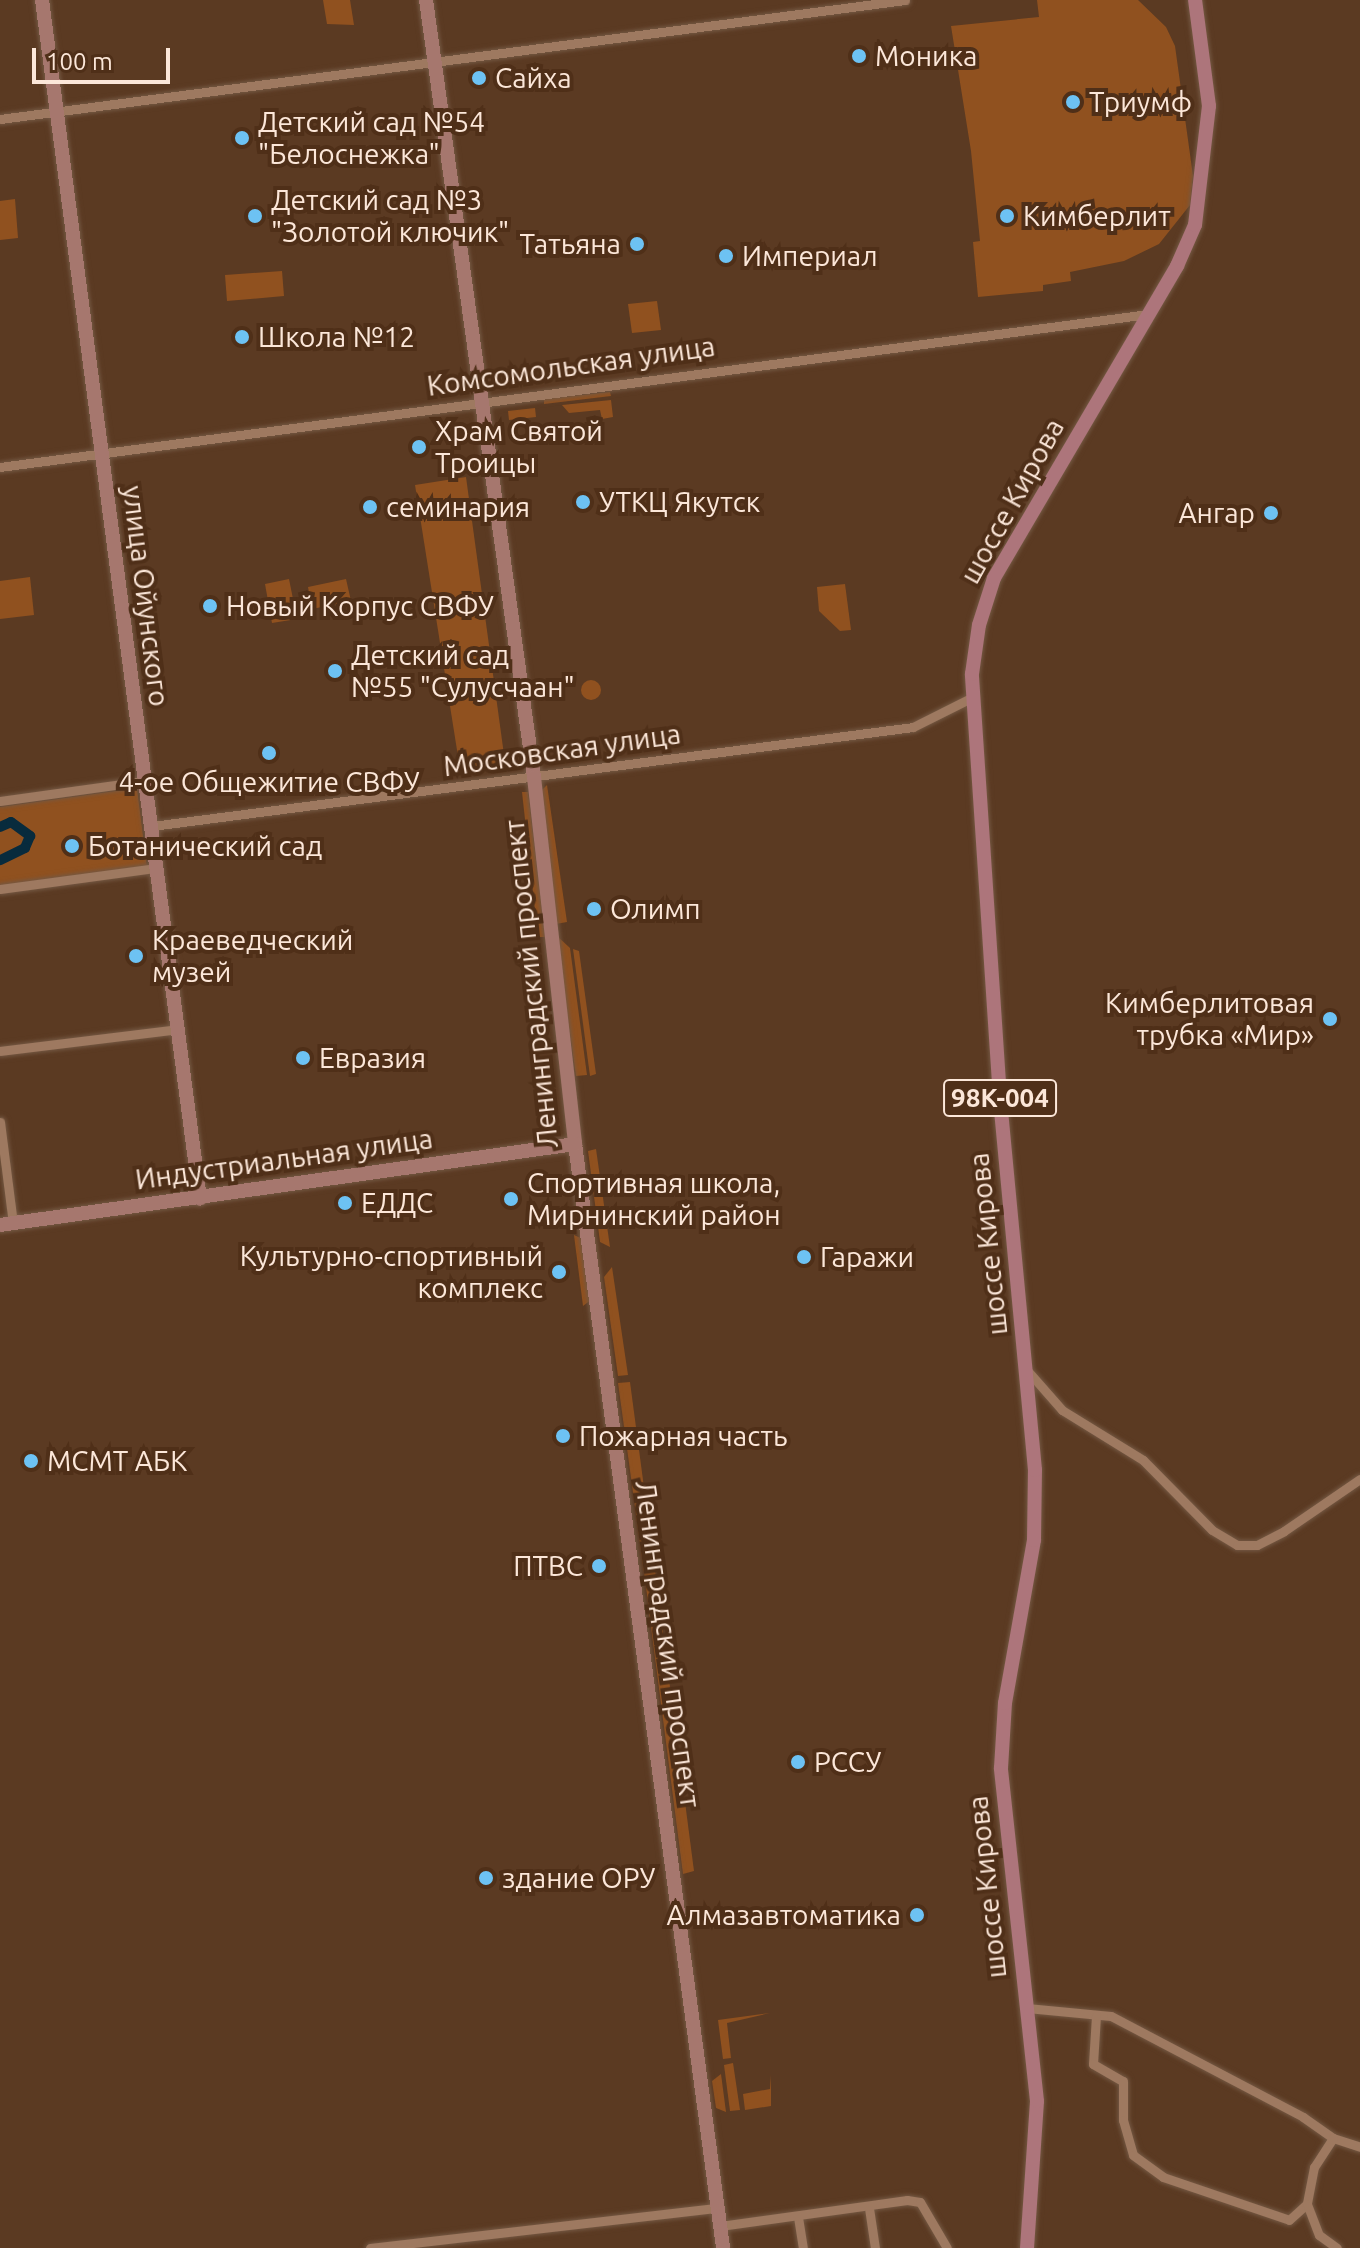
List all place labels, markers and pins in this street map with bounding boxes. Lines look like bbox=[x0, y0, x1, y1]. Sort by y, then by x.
place label: Моника bbox=[875, 39, 977, 73]
marker: Моника bbox=[850, 47, 868, 65]
place label: Сайха bbox=[495, 61, 572, 95]
marker: Сайха bbox=[470, 69, 488, 87]
place label: Триумф bbox=[1089, 85, 1192, 119]
marker: Триумф bbox=[1064, 93, 1082, 111]
place label: Детский сад №54 "Белоснежка" bbox=[258, 105, 485, 171]
marker: Детский сад №54 "Белоснежка" bbox=[233, 129, 251, 147]
place label: Детский сад №3 "Золотой ключик" bbox=[271, 183, 509, 249]
place label: Кимберлит bbox=[1023, 199, 1171, 233]
marker: Детский сад №3 "Золотой ключик" bbox=[246, 207, 264, 225]
marker: Кимберлит bbox=[998, 207, 1016, 225]
place label: Татьяна bbox=[519, 227, 621, 261]
marker: Татьяна bbox=[628, 235, 646, 253]
place label: Империал bbox=[742, 239, 878, 273]
marker: Империал bbox=[717, 247, 735, 265]
place label: Школа №12 bbox=[258, 320, 415, 354]
marker: Школа №12 bbox=[233, 328, 251, 346]
place label: Храм Святой Троицы bbox=[435, 414, 603, 480]
marker: Храм Святой Троицы bbox=[410, 438, 428, 456]
place label: УТКЦ Якутск bbox=[599, 485, 760, 519]
place label: семинария bbox=[386, 490, 530, 524]
marker: УТКЦ Якутск bbox=[574, 493, 592, 511]
place label: Ангар bbox=[1178, 496, 1255, 530]
marker: семинария bbox=[361, 498, 379, 516]
marker: Ангар bbox=[1262, 504, 1280, 522]
place label: Новый Корпус СВФУ bbox=[226, 589, 494, 623]
marker: Новый Корпус СВФУ bbox=[201, 597, 219, 615]
place label: Детский сад №55 "Сулусчаан" bbox=[351, 638, 575, 704]
marker: Детский сад №55 "Сулусчаан" bbox=[326, 662, 344, 680]
marker: 4-ое Общежитие СВФУ bbox=[260, 744, 278, 762]
place label: 4-ое Общежитие СВФУ bbox=[119, 765, 419, 799]
place label: Ботанический сад bbox=[88, 829, 322, 863]
marker: Ботанический сад bbox=[63, 837, 81, 855]
place label: Олимп bbox=[610, 892, 701, 926]
marker: Олимп bbox=[585, 900, 603, 918]
place label: Краеведческий музей bbox=[152, 923, 353, 989]
marker: Краеведческий музей bbox=[127, 947, 145, 965]
place label: Кимберлитовая трубка «Мир» bbox=[1105, 986, 1314, 1052]
marker: Кимберлитовая трубка «Мир» bbox=[1321, 1010, 1339, 1028]
place label: Евразия bbox=[319, 1041, 426, 1075]
marker: Евразия bbox=[294, 1049, 312, 1067]
place label: Спортивная школа, Мирнинский район bbox=[527, 1166, 781, 1232]
place label: ЕДДС bbox=[361, 1186, 433, 1220]
marker: Спортивная школа, Мирнинский район bbox=[502, 1190, 520, 1208]
marker: ЕДДС bbox=[336, 1194, 354, 1212]
place label: Культурно-спортивный комплекс bbox=[240, 1239, 543, 1305]
place label: Гаражи bbox=[820, 1240, 914, 1274]
marker: Гаражи bbox=[795, 1248, 813, 1266]
marker: Культурно-спортивный комплекс bbox=[550, 1263, 568, 1281]
place label: Пожарная часть bbox=[579, 1419, 787, 1453]
marker: Пожарная часть bbox=[554, 1427, 572, 1445]
place label: МСМТ АБК bbox=[47, 1444, 187, 1478]
marker: МСМТ АБК bbox=[22, 1452, 40, 1470]
place label: ПТВС bbox=[513, 1549, 583, 1583]
marker: ПТВС bbox=[590, 1557, 608, 1575]
place label: РССУ bbox=[814, 1745, 881, 1779]
marker: РССУ bbox=[789, 1753, 807, 1771]
place label: здание ОРУ bbox=[502, 1861, 655, 1895]
marker: здание ОРУ bbox=[477, 1869, 495, 1887]
place label: Алмазавтоматика bbox=[666, 1898, 901, 1932]
marker: Алмазавтоматика bbox=[908, 1906, 926, 1924]

